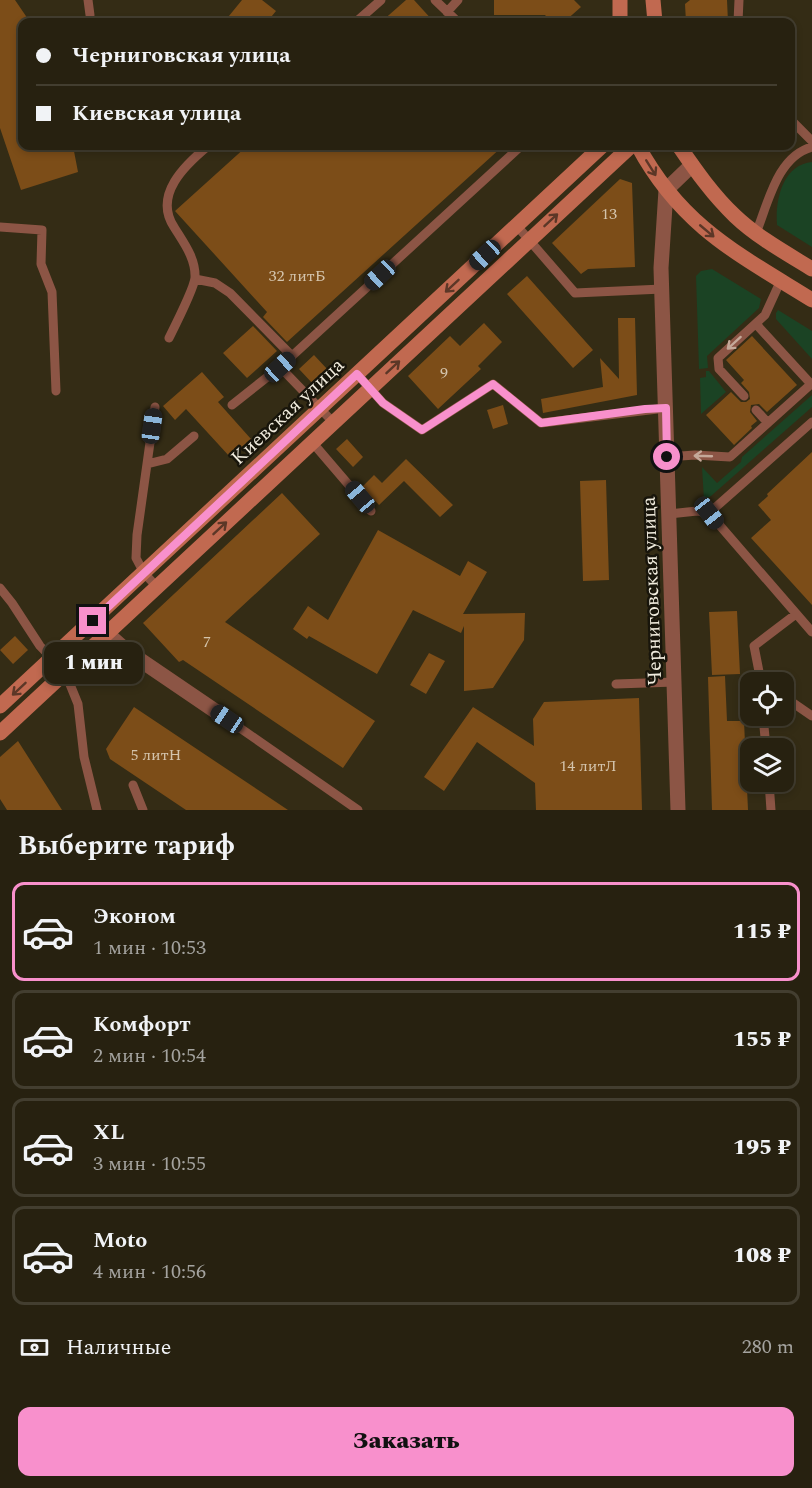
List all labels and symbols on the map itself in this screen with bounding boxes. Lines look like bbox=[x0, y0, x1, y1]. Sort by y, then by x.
one-way arrow bbox=[646, 159, 658, 176]
house number: 13 bbox=[601, 202, 617, 226]
one-way arrow bbox=[543, 213, 558, 227]
one-way arrow bbox=[699, 225, 715, 238]
car bbox=[466, 236, 504, 274]
car bbox=[361, 256, 399, 294]
house number: 32 литБ bbox=[269, 264, 325, 288]
one-way arrow bbox=[445, 279, 460, 293]
one-way arrow bbox=[727, 336, 742, 350]
car bbox=[261, 348, 299, 386]
street label: Киевская улица bbox=[224, 351, 351, 472]
one-way arrow bbox=[385, 360, 400, 374]
house number: 9 bbox=[440, 361, 448, 385]
car bbox=[141, 407, 163, 445]
route start bbox=[653, 443, 680, 470]
one-way arrow bbox=[694, 450, 714, 462]
car bbox=[342, 477, 378, 517]
car bbox=[691, 493, 727, 533]
street label: Черниговская улица bbox=[634, 496, 670, 686]
one-way arrow bbox=[212, 521, 227, 536]
route end bbox=[79, 607, 106, 634]
house number: 7 bbox=[203, 630, 211, 654]
callout: 1 мин bbox=[44, 642, 142, 684]
one-way arrow bbox=[11, 682, 26, 696]
car bbox=[207, 701, 247, 737]
house number: 5 литН bbox=[130, 743, 182, 767]
house number: 14 литЛ bbox=[559, 754, 617, 778]

